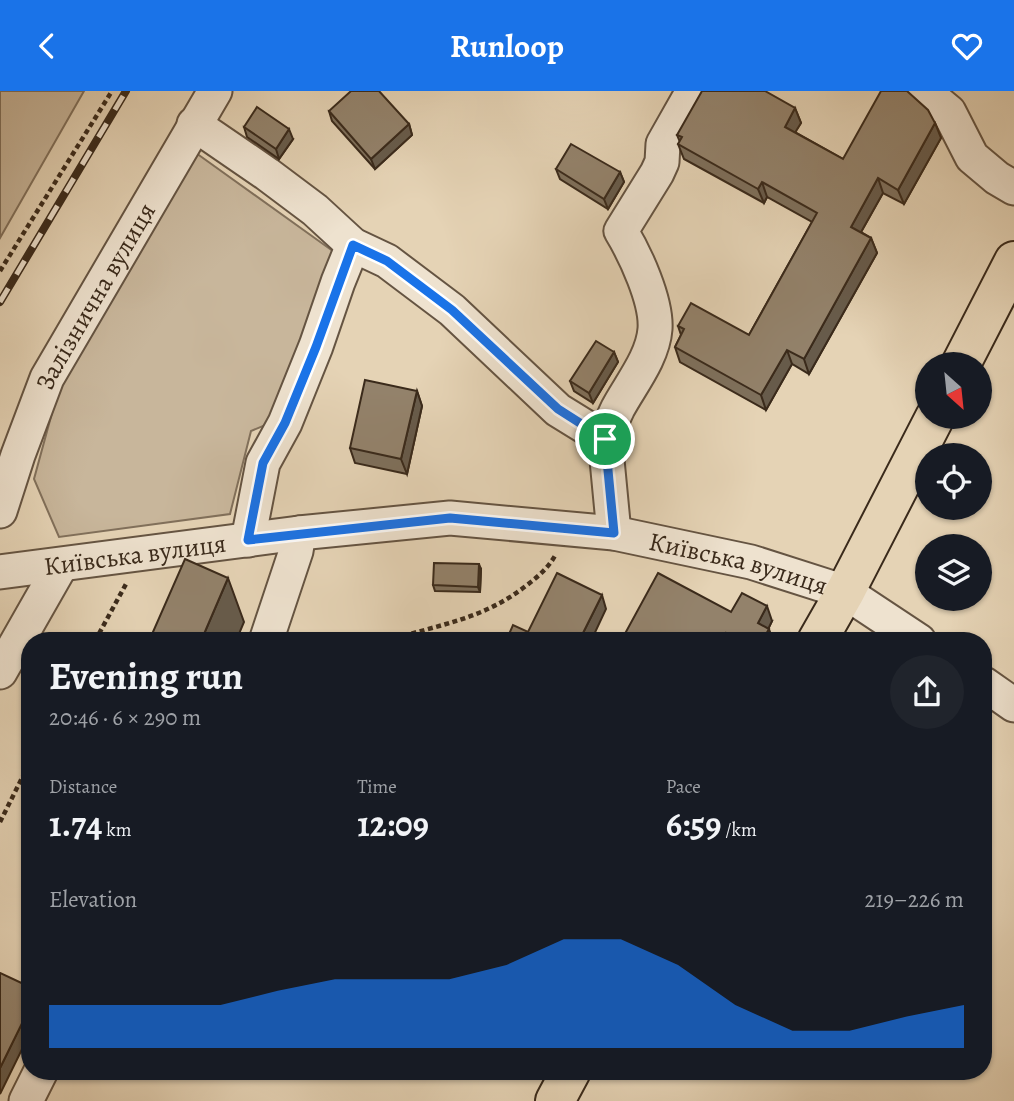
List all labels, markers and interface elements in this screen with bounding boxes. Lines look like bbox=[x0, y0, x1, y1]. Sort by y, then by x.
text: Runloop bbox=[450, 24, 564, 68]
icon: back bbox=[28, 27, 66, 65]
icon: heart bbox=[948, 27, 986, 65]
street label: Залізнична вулиця bbox=[27, 196, 164, 394]
north arrow bbox=[915, 352, 992, 429]
map controls bbox=[915, 352, 992, 611]
pin bbox=[575, 409, 635, 469]
icon: arrive bbox=[586, 420, 624, 458]
button: locate bbox=[915, 443, 992, 520]
street label: Київська вулиця bbox=[646, 523, 832, 603]
street label: Київська вулиця bbox=[42, 525, 228, 584]
button: layers bbox=[915, 534, 992, 611]
text: Evening run bbox=[49, 650, 243, 702]
button: share bbox=[890, 655, 964, 729]
text: 20:46 · 6 × 290 m bbox=[49, 702, 201, 733]
text: Distance bbox=[49, 774, 117, 800]
text: Time bbox=[357, 774, 397, 800]
text: Pace bbox=[666, 774, 701, 800]
text: 1.74 bbox=[49, 800, 103, 848]
text: 12:09 bbox=[357, 800, 429, 848]
text: 6:59 bbox=[666, 800, 721, 848]
text: km bbox=[103, 817, 132, 843]
text: /km bbox=[721, 817, 757, 843]
text: Elevation bbox=[49, 884, 137, 915]
text: 219–226 m bbox=[865, 884, 964, 915]

